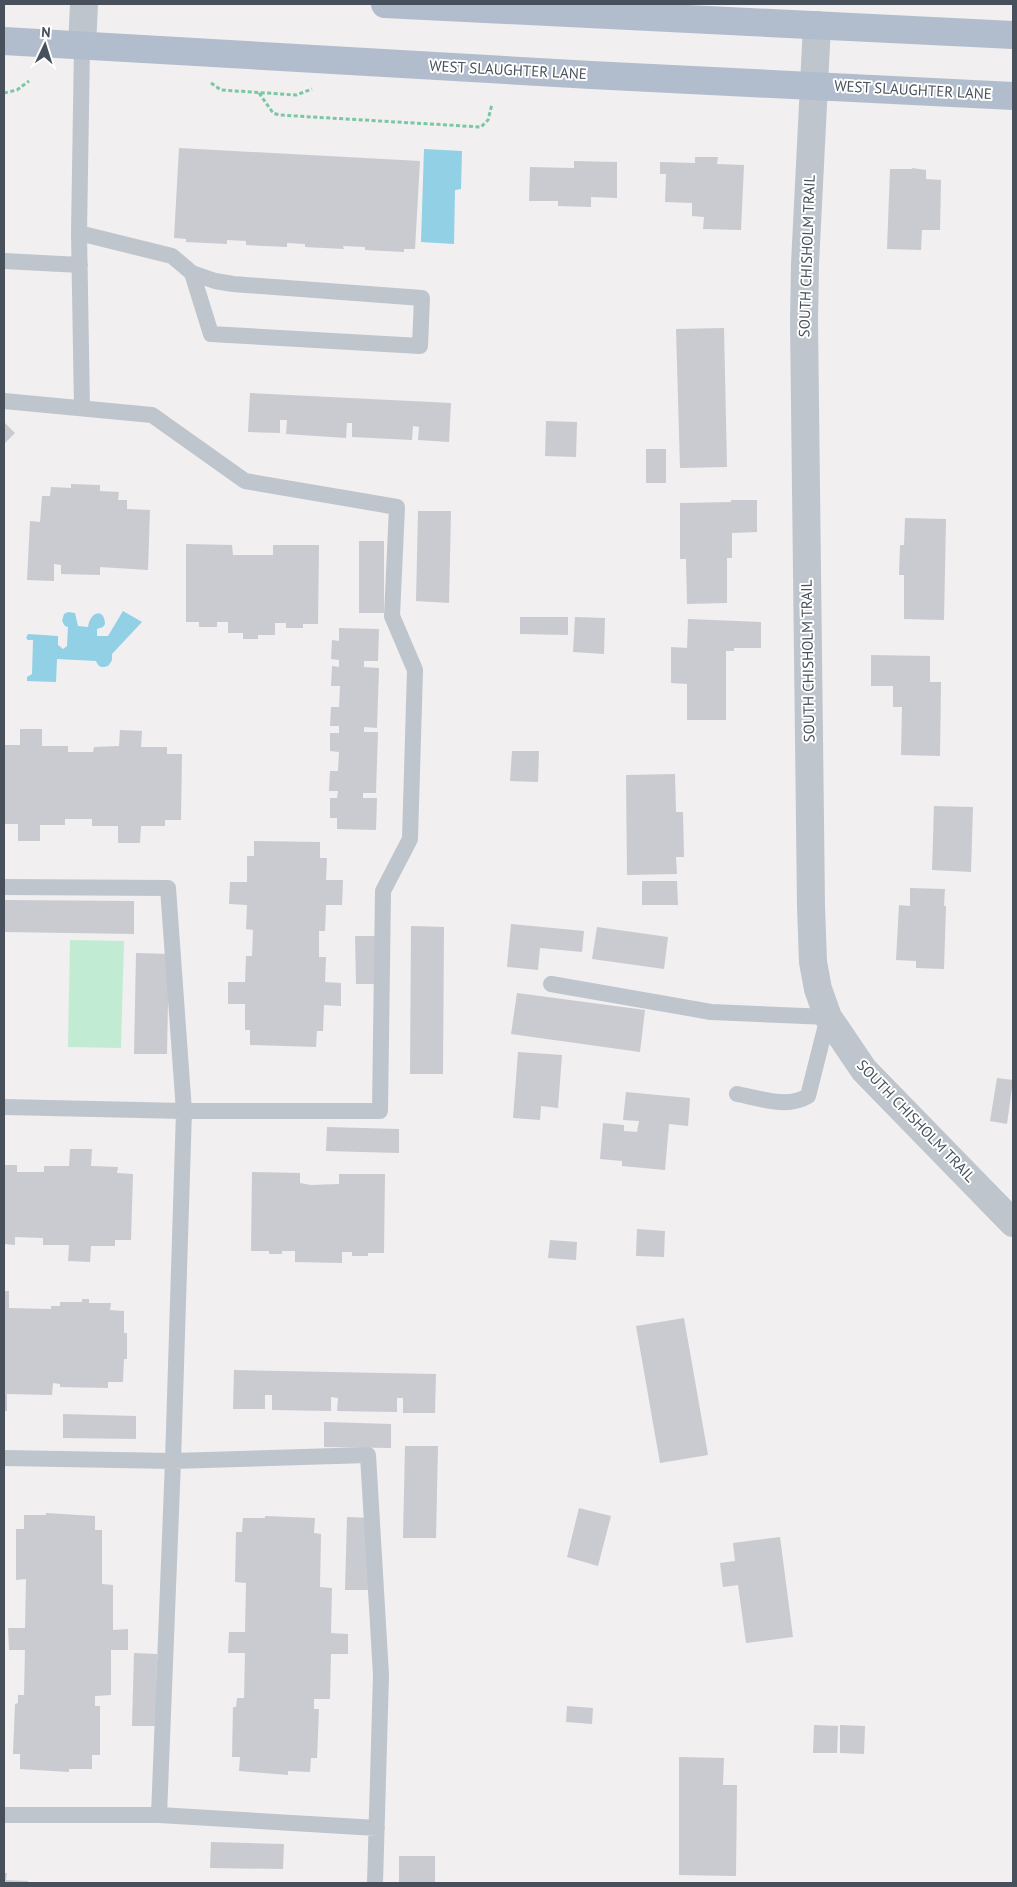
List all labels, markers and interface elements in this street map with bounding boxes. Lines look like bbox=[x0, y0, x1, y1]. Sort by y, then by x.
north arrow bbox=[20, 20, 70, 70]
text: N bbox=[41, 23, 51, 41]
street label: WEST SLAUGHTER LANE bbox=[429, 56, 587, 83]
street label: WEST SLAUGHTER LANE bbox=[834, 76, 992, 103]
street label: SOUTH CHISHOLM TRAIL bbox=[794, 174, 819, 338]
street label: SOUTH CHISHOLM TRAIL bbox=[797, 579, 818, 742]
street label: SOUTH CHISHOLM TRAIL bbox=[853, 1056, 980, 1186]

